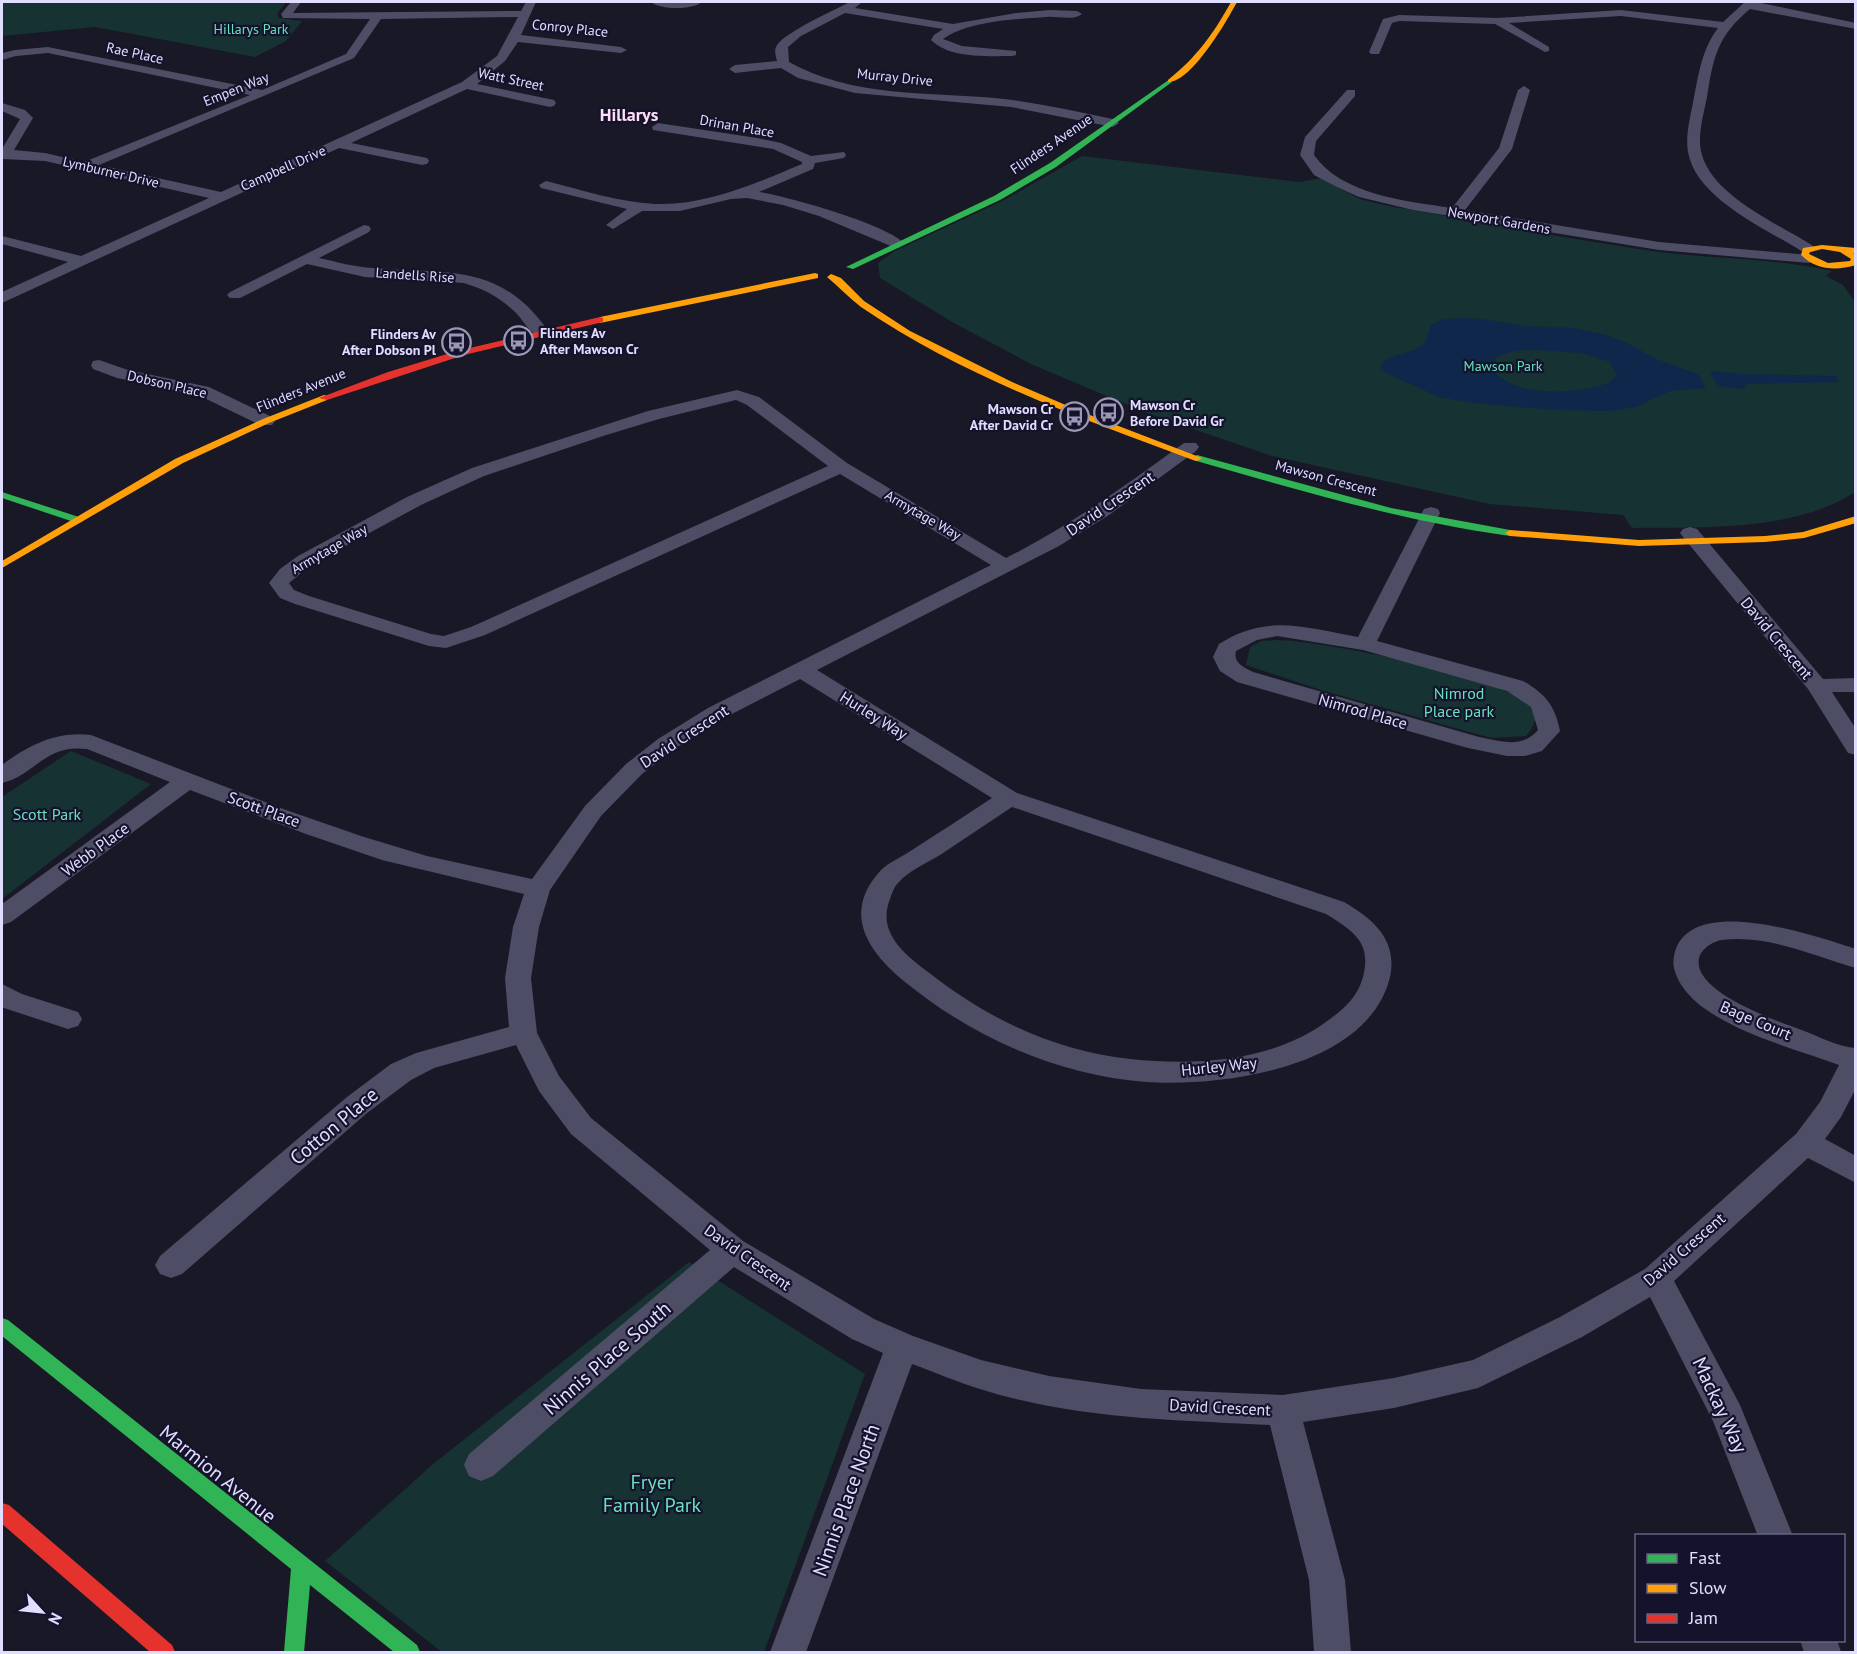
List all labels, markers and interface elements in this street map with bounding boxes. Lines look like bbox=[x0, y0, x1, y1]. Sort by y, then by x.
street label: Conroy Place bbox=[531, 15, 609, 41]
park label: Hillarys Park bbox=[214, 20, 289, 38]
street label: Rae Place bbox=[105, 38, 165, 68]
street label: Watt Street bbox=[476, 63, 546, 95]
street label: Murray Drive bbox=[856, 64, 934, 90]
street label: Empen Way bbox=[201, 68, 272, 110]
district label: Hillarys bbox=[600, 103, 659, 126]
street label: Flinders Avenue bbox=[1007, 110, 1095, 178]
street label: Drinan Place bbox=[698, 111, 776, 141]
street label: Campbell Drive bbox=[237, 141, 329, 195]
street label: Lymburner Drive bbox=[61, 152, 161, 192]
street label: Newport Gardens bbox=[1446, 202, 1552, 238]
street label: Landells Rise bbox=[375, 263, 455, 287]
place label: Flinders Av After Mawson Cr bbox=[540, 324, 639, 358]
place label: Flinders Av After Dobson Pl bbox=[342, 325, 437, 359]
bus stop icon: Flinders Av After Mawson Cr bbox=[503, 325, 535, 357]
bus stop icon: Flinders Av After Dobson Pl bbox=[441, 326, 473, 358]
park label: Mawson Park bbox=[1464, 357, 1543, 375]
street label: Flinders Avenue bbox=[254, 364, 348, 416]
street label: Dobson Place bbox=[126, 366, 208, 402]
place label: Mawson Cr Before David Gr bbox=[1130, 396, 1224, 430]
bus stop icon: Mawson Cr Before David Gr bbox=[1093, 397, 1125, 429]
place label: Mawson Cr After David Cr bbox=[970, 400, 1053, 434]
bus stop icon: Mawson Cr After David Cr bbox=[1058, 401, 1090, 433]
street label: Mawson Crescent bbox=[1273, 456, 1379, 500]
street label: David Crescent bbox=[1062, 466, 1158, 540]
street label: Armytage Way bbox=[882, 486, 965, 544]
street label: Armytage Way bbox=[288, 520, 371, 578]
street label: David Crescent bbox=[1737, 593, 1818, 684]
park label: Nimrod Place park bbox=[1424, 683, 1495, 721]
street label: Hurley Way bbox=[836, 686, 912, 744]
street label: Nimrod Place bbox=[1316, 689, 1410, 733]
street label: David Crescent bbox=[636, 700, 733, 772]
street label: Scott Place bbox=[225, 787, 303, 831]
park label: Scott Park bbox=[13, 804, 82, 824]
street label: Webb Place bbox=[57, 818, 133, 880]
street label: Bage Court bbox=[1717, 996, 1795, 1044]
street label: Hurley Way bbox=[1180, 1052, 1258, 1080]
street label: Cotton Place bbox=[284, 1082, 384, 1170]
street label: David Crescent bbox=[1639, 1208, 1729, 1290]
street label: David Crescent bbox=[701, 1220, 796, 1295]
street label: Ninnis Place South bbox=[538, 1295, 676, 1421]
street label: Mackay Way bbox=[1686, 1353, 1754, 1458]
street label: David Crescent bbox=[1169, 1394, 1272, 1420]
street label: Marmion Avenue bbox=[154, 1419, 282, 1529]
street label: Ninnis Place North bbox=[806, 1420, 886, 1580]
park label: Fryer Family Park bbox=[603, 1469, 702, 1518]
legend bbox=[1635, 1534, 1845, 1642]
text: Fast bbox=[1689, 1546, 1721, 1569]
text: Slow bbox=[1689, 1576, 1727, 1599]
north arrow bbox=[12, 1582, 72, 1642]
text: Jam bbox=[1688, 1606, 1718, 1629]
text: N bbox=[44, 1610, 67, 1628]

